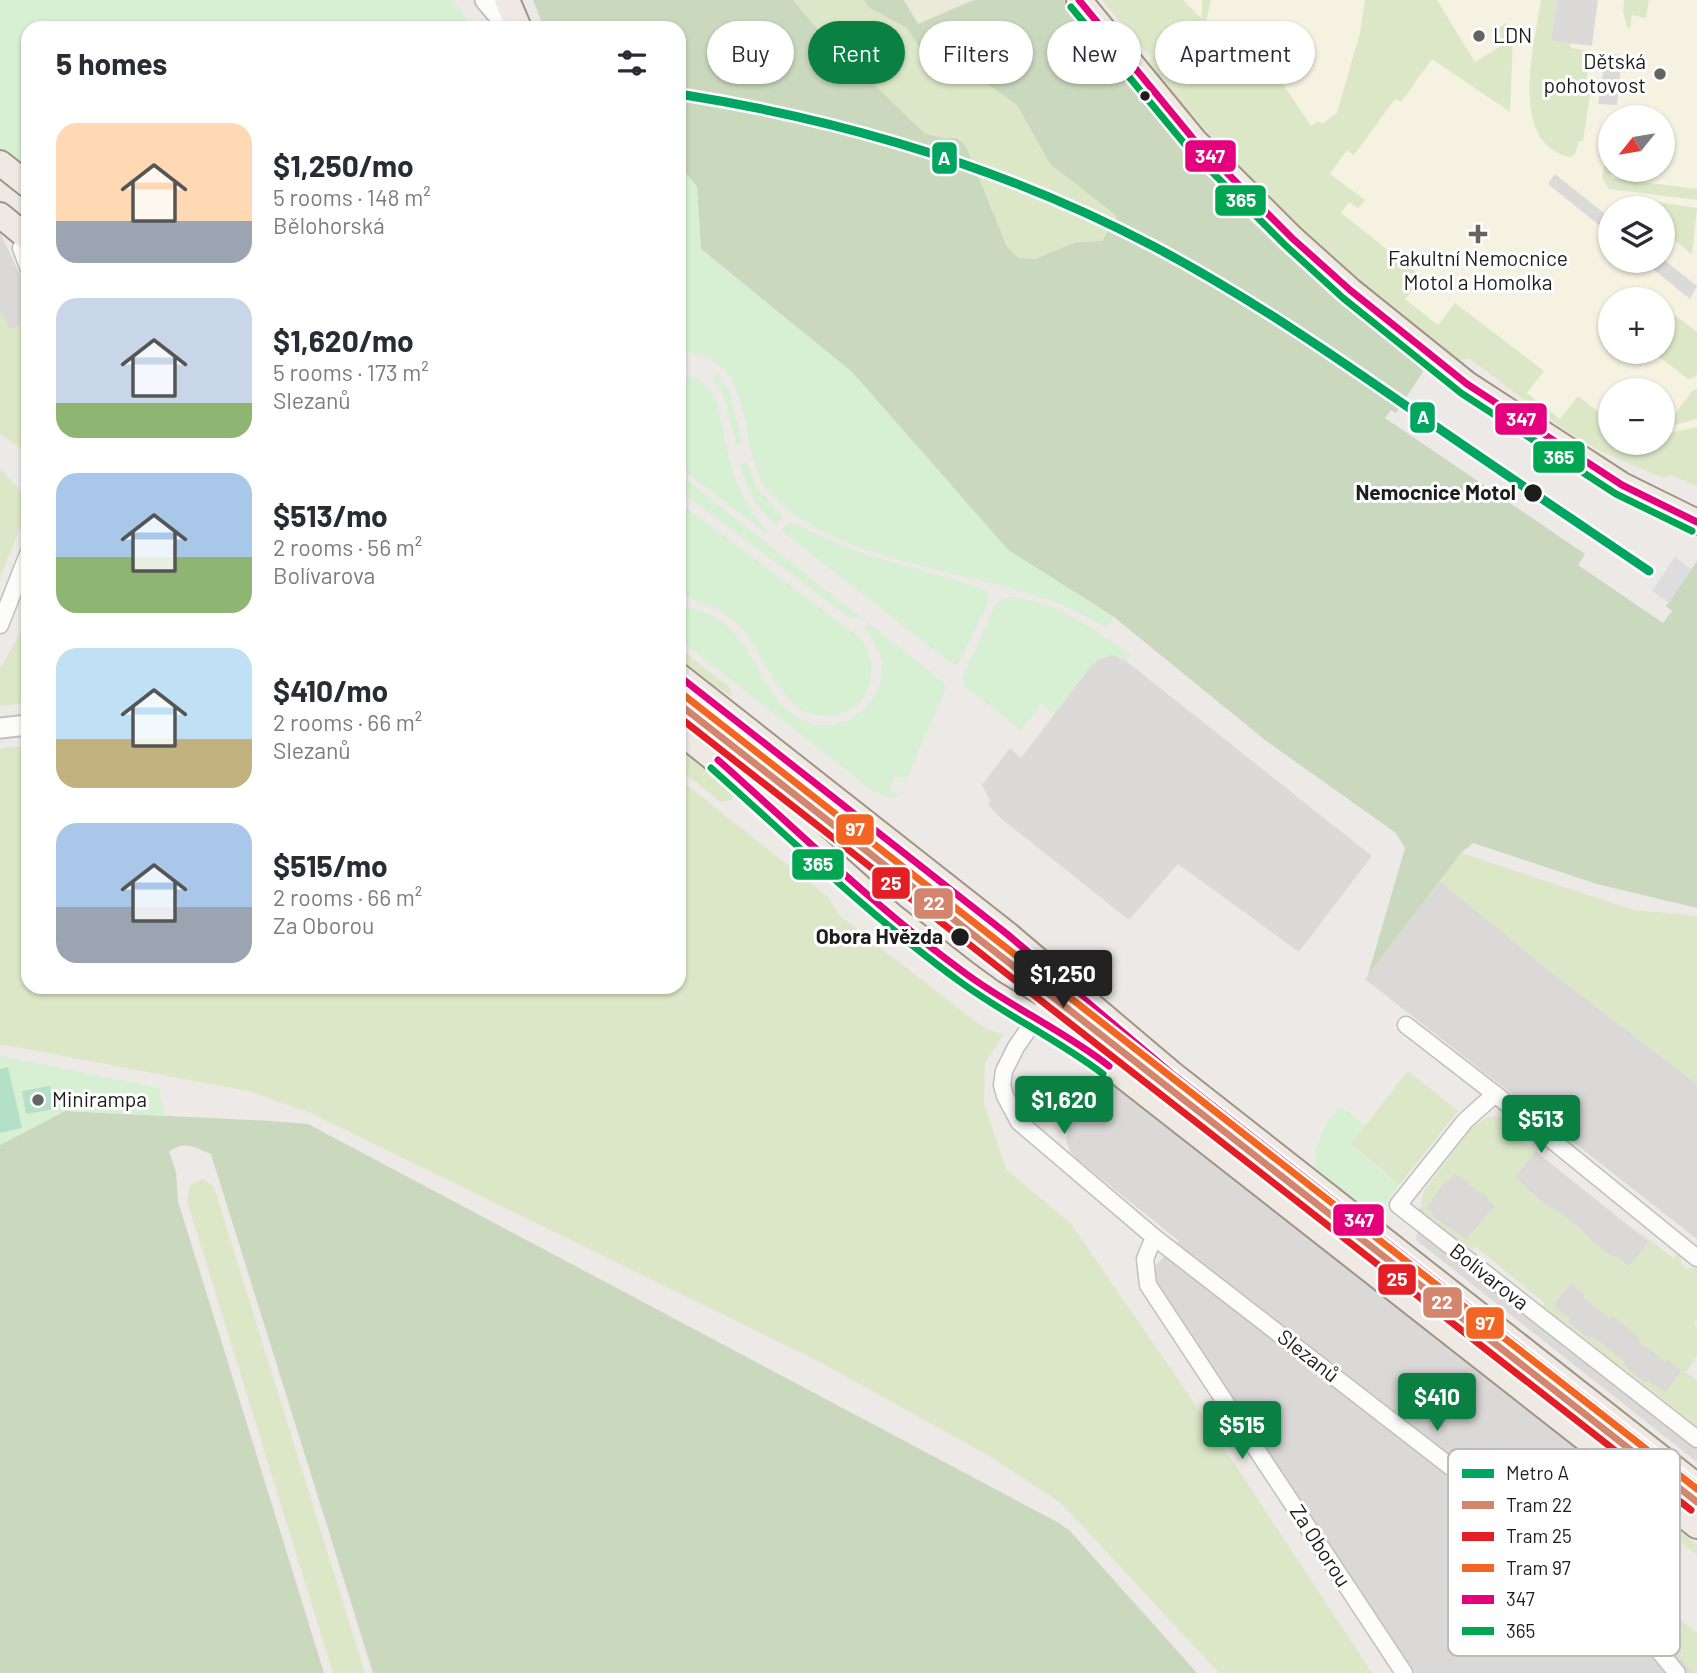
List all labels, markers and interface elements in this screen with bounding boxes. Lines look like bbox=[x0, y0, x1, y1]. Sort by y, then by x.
chip: Buy bbox=[707, 21, 794, 84]
chip: Rent bbox=[808, 21, 905, 84]
chip: Filters bbox=[919, 21, 1033, 84]
chip: New bbox=[1047, 21, 1141, 84]
chip: Apartment bbox=[1155, 21, 1315, 84]
place label: LDN bbox=[1493, 22, 1532, 47]
marker: LDN bbox=[1471, 28, 1487, 44]
icon: filters bbox=[613, 44, 651, 82]
text: 5 homes bbox=[56, 45, 167, 81]
place label: Dětská pohotovost bbox=[1543, 48, 1646, 97]
marker: Dětská pohotovost bbox=[1652, 66, 1668, 82]
unlabelled marker bbox=[1138, 89, 1152, 103]
north arrow bbox=[1598, 105, 1675, 182]
map controls bbox=[1598, 105, 1675, 455]
line badge: 347 bbox=[1184, 139, 1237, 173]
line badge: A bbox=[931, 141, 958, 175]
text: 347 bbox=[1195, 144, 1225, 167]
text: A bbox=[938, 146, 951, 169]
text: $1,250/mo bbox=[273, 147, 414, 183]
icon: home bbox=[112, 151, 196, 235]
text: 5 rooms · 148 m² bbox=[273, 183, 431, 211]
line badge: 365 bbox=[1214, 184, 1267, 217]
text: 365 bbox=[1226, 188, 1256, 211]
button: layers bbox=[1598, 196, 1675, 273]
text: Bělohorská bbox=[273, 211, 385, 239]
marker: Fakultní Nemocnice Motol a Homolka bbox=[1468, 224, 1488, 244]
place label: Fakultní Nemocnice Motol a Homolka bbox=[1388, 245, 1568, 294]
button: + bbox=[1598, 287, 1675, 364]
text: $1,620/mo bbox=[273, 322, 414, 358]
icon: home bbox=[112, 326, 196, 410]
text: 5 rooms · 173 m² bbox=[273, 358, 429, 386]
button: − bbox=[1598, 378, 1675, 455]
text: Slezanů bbox=[273, 386, 351, 414]
line badge: A bbox=[1409, 401, 1436, 434]
line badge: 347 bbox=[1494, 402, 1548, 436]
text: A bbox=[1417, 405, 1430, 428]
text: 347 bbox=[1506, 407, 1536, 430]
line badge: 365 bbox=[1532, 440, 1586, 474]
text: 365 bbox=[1544, 445, 1574, 468]
place label: Nemocnice Motol bbox=[1355, 479, 1516, 504]
marker: Nemocnice Motol bbox=[1522, 482, 1544, 504]
text: $513/mo bbox=[273, 497, 388, 533]
icon: home bbox=[112, 501, 196, 585]
text: 2 rooms · 56 m² bbox=[273, 533, 422, 561]
text: Bolívarova bbox=[273, 561, 375, 589]
text: $410/mo bbox=[273, 672, 388, 708]
icon: home bbox=[112, 676, 196, 760]
text: 2 rooms · 66 m² bbox=[273, 708, 422, 736]
text: Slezanů bbox=[273, 736, 351, 764]
line badge: 97 bbox=[835, 813, 875, 846]
text: 97 bbox=[845, 817, 865, 840]
text: $515/mo bbox=[273, 847, 388, 883]
line badge: 365 bbox=[791, 848, 845, 881]
icon: home bbox=[112, 851, 196, 935]
text: 365 bbox=[803, 852, 833, 875]
line badge: 25 bbox=[871, 866, 911, 900]
text: 25 bbox=[881, 871, 901, 894]
text: 2 rooms · 66 m² bbox=[273, 883, 422, 911]
line badge: 22 bbox=[913, 887, 954, 920]
text: 22 bbox=[923, 891, 945, 914]
text: Za Oborou bbox=[273, 911, 374, 939]
place label: Obora Hvězda bbox=[816, 923, 943, 948]
marker: Obora Hvězda bbox=[949, 926, 971, 948]
pin: $1,250 bbox=[1006, 950, 1120, 1010]
text: $1,250 bbox=[1030, 959, 1096, 987]
pin: $1,620 bbox=[1007, 1076, 1121, 1136]
text: $1,620 bbox=[1031, 1085, 1097, 1113]
place label: Minirampa bbox=[52, 1086, 147, 1111]
marker: Minirampa bbox=[30, 1092, 46, 1108]
pin: $513 bbox=[1500, 1096, 1582, 1155]
text: $513 bbox=[1518, 1104, 1564, 1132]
line badge: 347 bbox=[1332, 1203, 1385, 1237]
text: 347 bbox=[1344, 1208, 1374, 1231]
street label: Bolívarova bbox=[1445, 1237, 1534, 1314]
line badge: 25 bbox=[1377, 1263, 1417, 1296]
text: 25 bbox=[1387, 1267, 1407, 1290]
line badge: 22 bbox=[1422, 1286, 1463, 1319]
text: 22 bbox=[1431, 1290, 1453, 1313]
line badge: 97 bbox=[1465, 1306, 1505, 1340]
text: 97 bbox=[1475, 1311, 1495, 1334]
street label: Slezanů bbox=[1273, 1323, 1345, 1387]
pin: $410 bbox=[1396, 1374, 1478, 1433]
text: $410 bbox=[1414, 1382, 1460, 1410]
pin: $515 bbox=[1201, 1402, 1283, 1461]
text: $515 bbox=[1219, 1410, 1265, 1438]
legend bbox=[1448, 1449, 1680, 1656]
text: Metro A bbox=[1506, 1461, 1569, 1484]
text: Tram 22 bbox=[1506, 1493, 1572, 1516]
street label: Za Oborou bbox=[1286, 1500, 1357, 1591]
text: Tram 25 bbox=[1506, 1524, 1572, 1547]
text: Tram 97 bbox=[1506, 1556, 1571, 1579]
text: 347 bbox=[1506, 1587, 1535, 1610]
text: 365 bbox=[1506, 1619, 1535, 1642]

